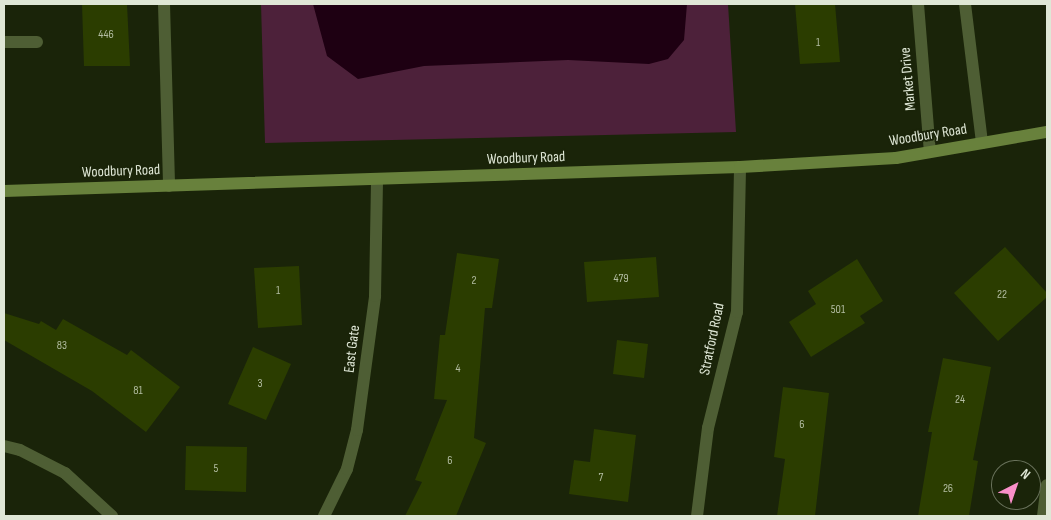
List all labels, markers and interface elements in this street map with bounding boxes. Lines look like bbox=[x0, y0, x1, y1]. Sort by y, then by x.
house number: 446 bbox=[98, 28, 114, 42]
house number: 1 bbox=[816, 36, 820, 50]
street label: Market Drive bbox=[896, 47, 920, 111]
street label: Woodbury Road bbox=[888, 120, 968, 150]
street label: Woodbury Road bbox=[487, 148, 565, 168]
street label: Woodbury Road bbox=[82, 161, 160, 181]
house number: 479 bbox=[613, 272, 629, 286]
house number: 2 bbox=[472, 274, 476, 288]
house number: 1 bbox=[276, 284, 280, 298]
house number: 22 bbox=[997, 288, 1007, 302]
street label: Stratford Road bbox=[696, 301, 728, 377]
house number: 501 bbox=[831, 303, 845, 317]
street label: East Gate bbox=[340, 324, 364, 374]
house number: 83 bbox=[57, 339, 67, 353]
house number: 4 bbox=[455, 362, 461, 376]
house number: 3 bbox=[257, 377, 263, 391]
house number: 81 bbox=[133, 384, 143, 398]
house number: 24 bbox=[955, 393, 965, 407]
house number: 6 bbox=[799, 418, 805, 432]
house number: 6 bbox=[447, 454, 453, 468]
north arrow bbox=[991, 460, 1041, 510]
house number: 5 bbox=[214, 462, 218, 476]
text: N bbox=[1017, 465, 1034, 483]
house number: 7 bbox=[599, 471, 603, 485]
house number: 26 bbox=[943, 482, 953, 496]

